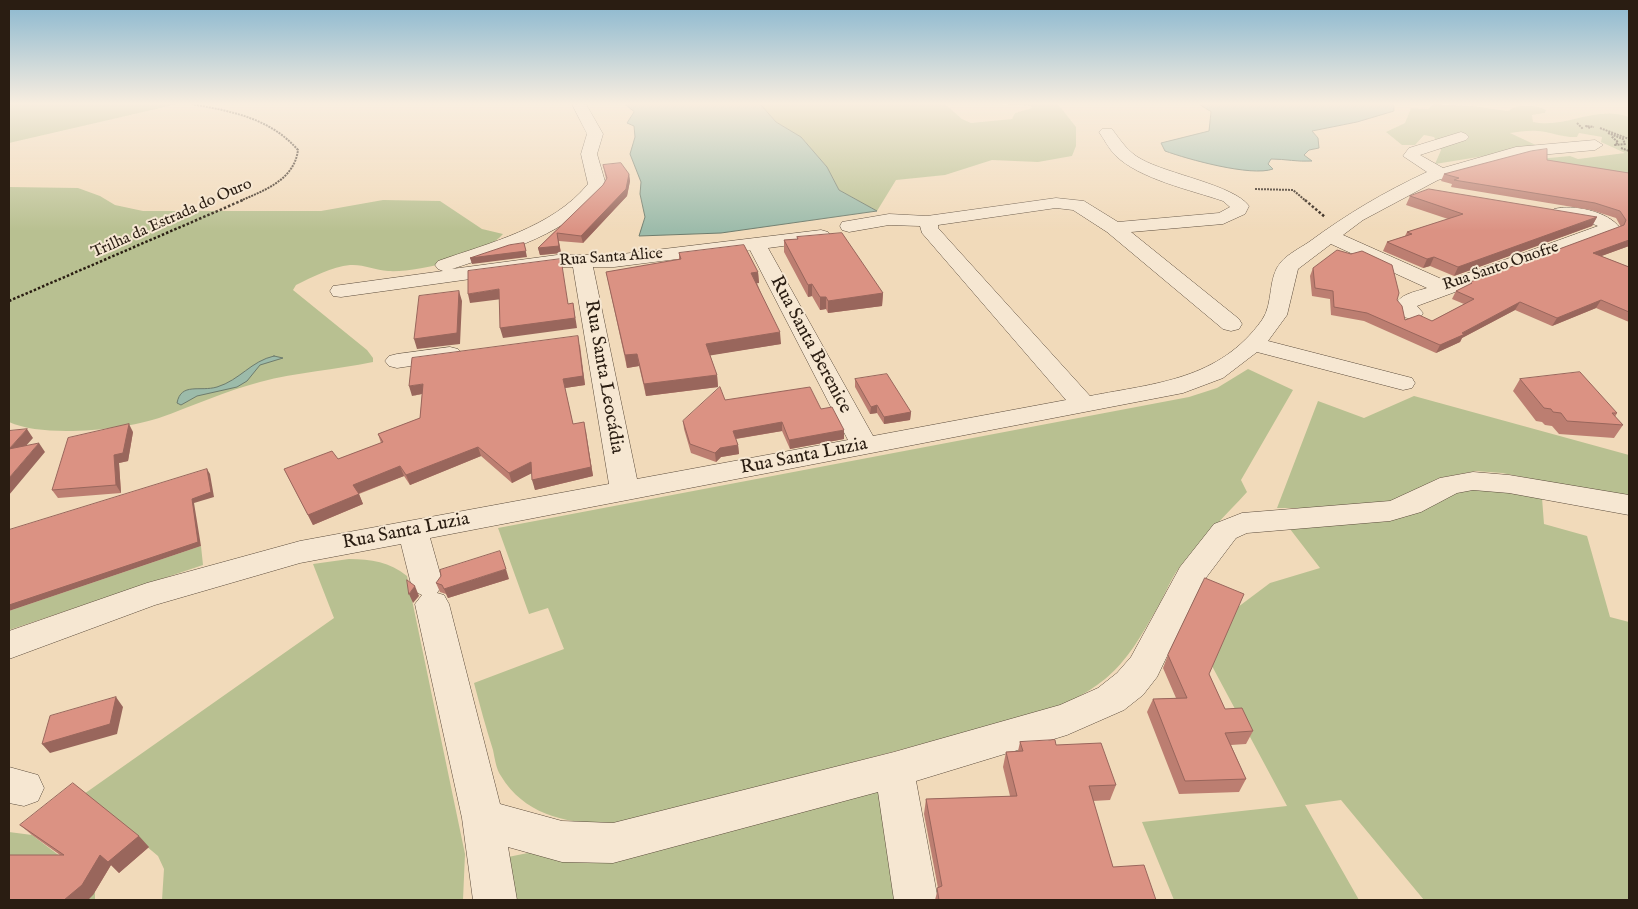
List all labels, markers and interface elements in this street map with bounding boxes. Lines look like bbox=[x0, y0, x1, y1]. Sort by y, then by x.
street label: Trilha da Estrada do Ouro bbox=[89, 175, 255, 263]
street label: Rua Santo Onofre bbox=[1441, 238, 1561, 296]
street label: Rua Santa Alice bbox=[558, 245, 664, 271]
street label: Rua Santa Berenice bbox=[764, 272, 856, 418]
street label: Rua Santa Leocádia bbox=[578, 298, 628, 456]
street label: Rua Santa Luzia bbox=[739, 434, 869, 480]
street label: Rua Santa Luzia bbox=[341, 509, 471, 555]

